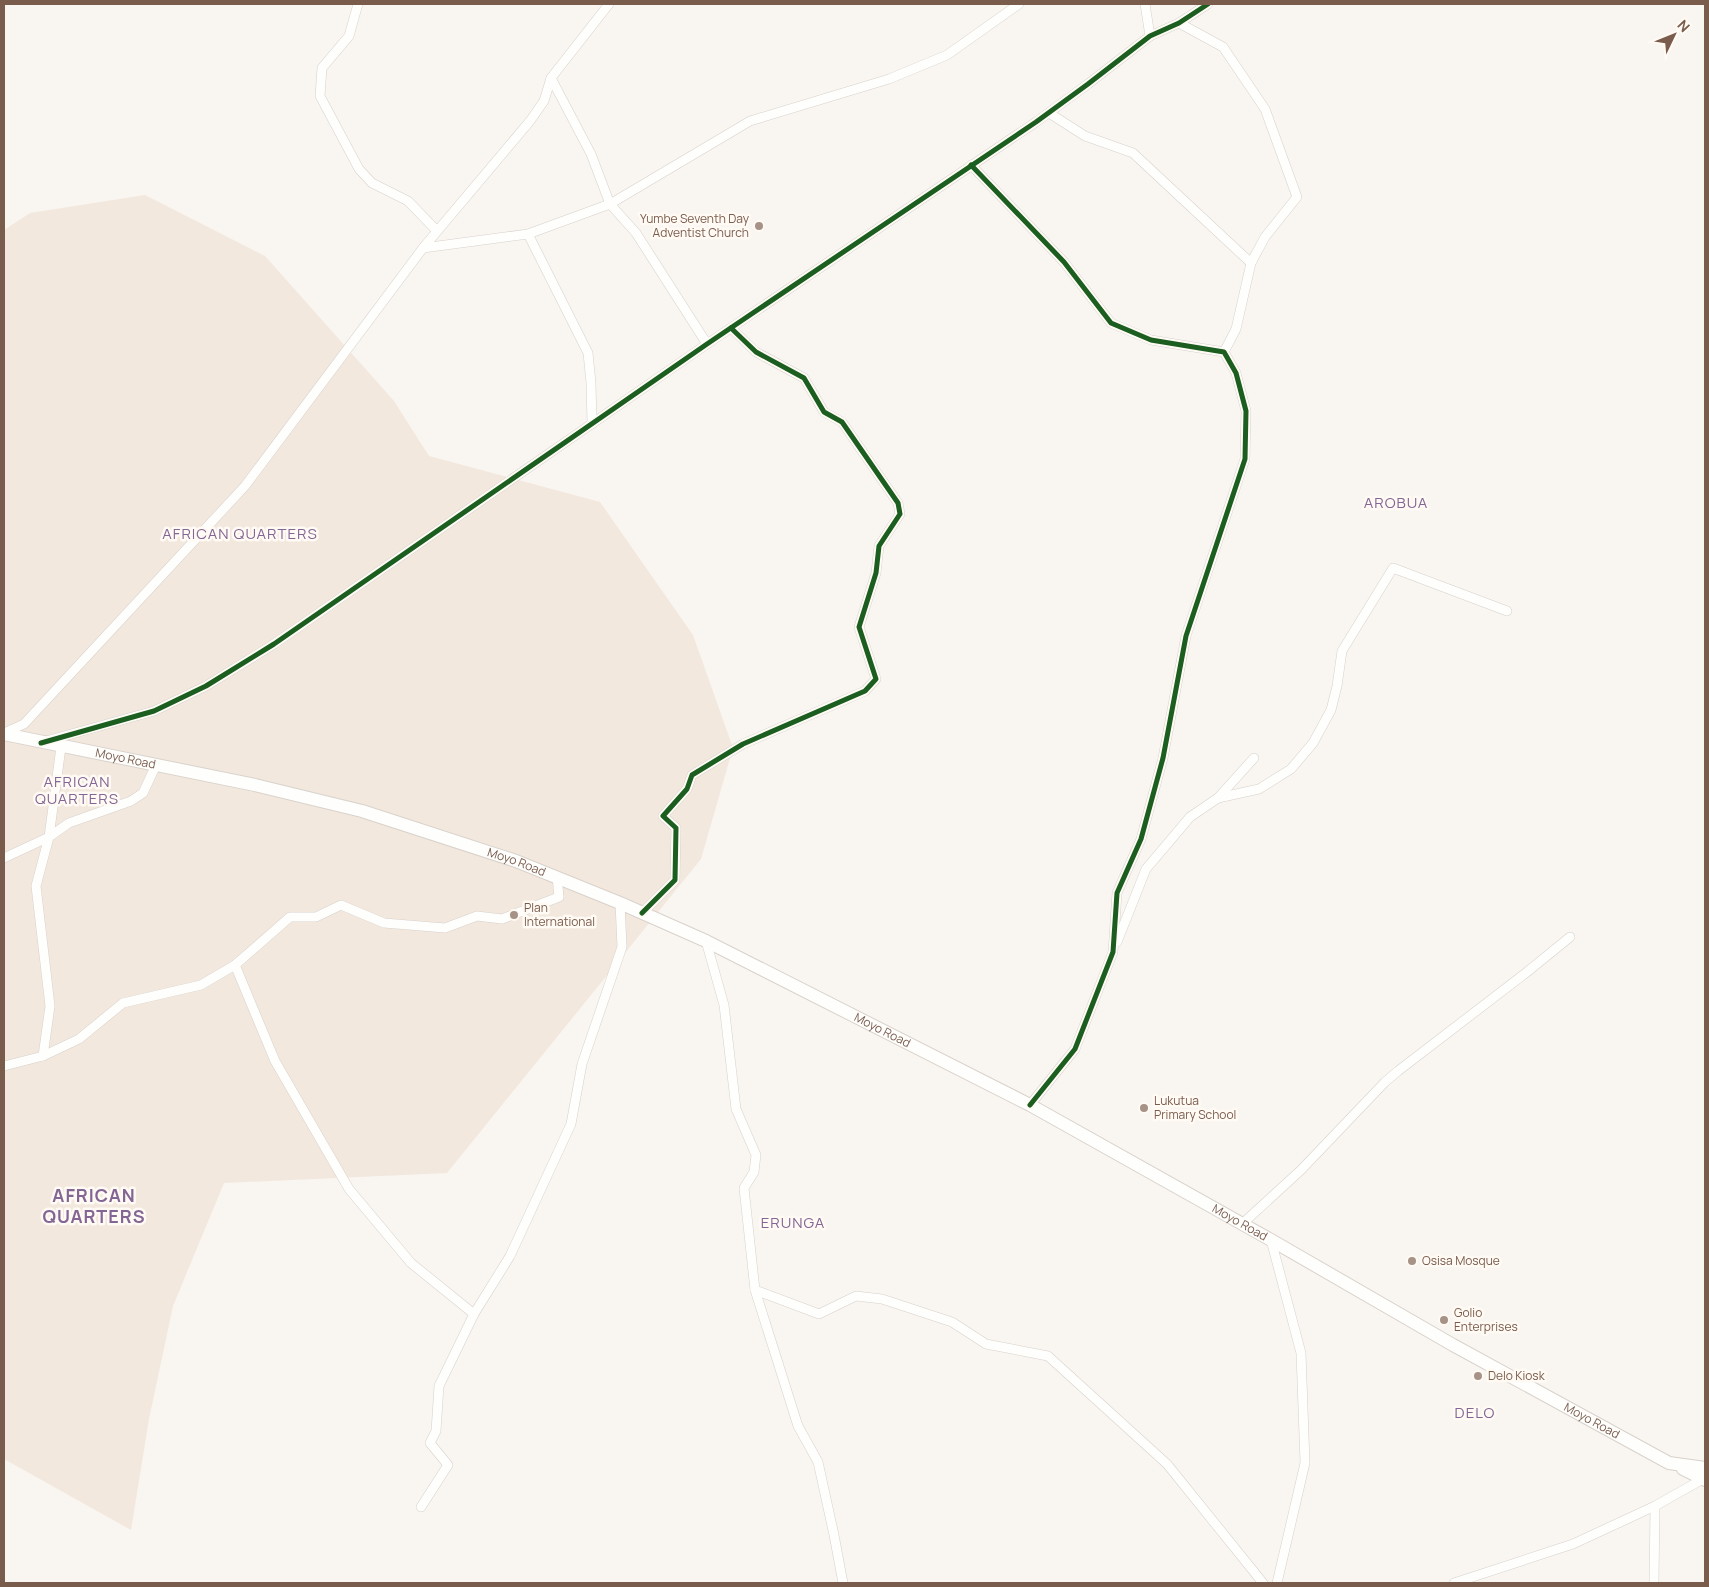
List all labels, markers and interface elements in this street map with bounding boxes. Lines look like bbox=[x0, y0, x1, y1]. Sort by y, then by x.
north arrow bbox=[1649, 10, 1699, 60]
text: N bbox=[1673, 16, 1694, 36]
place label: Yumbe Seventh Day Adventist Church bbox=[640, 210, 750, 241]
marker: Yumbe Seventh Day Adventist Church bbox=[753, 220, 765, 232]
district label: AROBUA bbox=[1364, 492, 1428, 513]
district label: AFRICAN QUARTERS bbox=[162, 523, 318, 544]
street label: Moyo Road bbox=[94, 744, 157, 773]
district label: AFRICAN QUARTERS bbox=[35, 771, 119, 809]
street label: Moyo Road bbox=[485, 843, 548, 880]
place label: Plan International bbox=[524, 899, 595, 930]
marker: Plan International bbox=[508, 909, 520, 921]
street label: Moyo Road bbox=[852, 1008, 914, 1051]
place label: Lukutua Primary School bbox=[1154, 1092, 1236, 1123]
marker: Lukutua Primary School bbox=[1138, 1102, 1150, 1114]
district label: AFRICAN QUARTERS bbox=[42, 1183, 146, 1228]
street label: Moyo Road bbox=[1209, 1200, 1271, 1244]
district label: ERUNGA bbox=[761, 1212, 825, 1233]
place label: Osisa Mosque bbox=[1422, 1252, 1500, 1269]
marker: Osisa Mosque bbox=[1406, 1255, 1418, 1267]
place label: Golio Enterprises bbox=[1454, 1304, 1518, 1335]
marker: Golio Enterprises bbox=[1438, 1314, 1450, 1326]
place label: Delo Kiosk bbox=[1488, 1367, 1546, 1384]
marker: Delo Kiosk bbox=[1472, 1370, 1484, 1382]
street label: Moyo Road bbox=[1561, 1398, 1623, 1442]
district label: DELO bbox=[1455, 1402, 1495, 1423]

